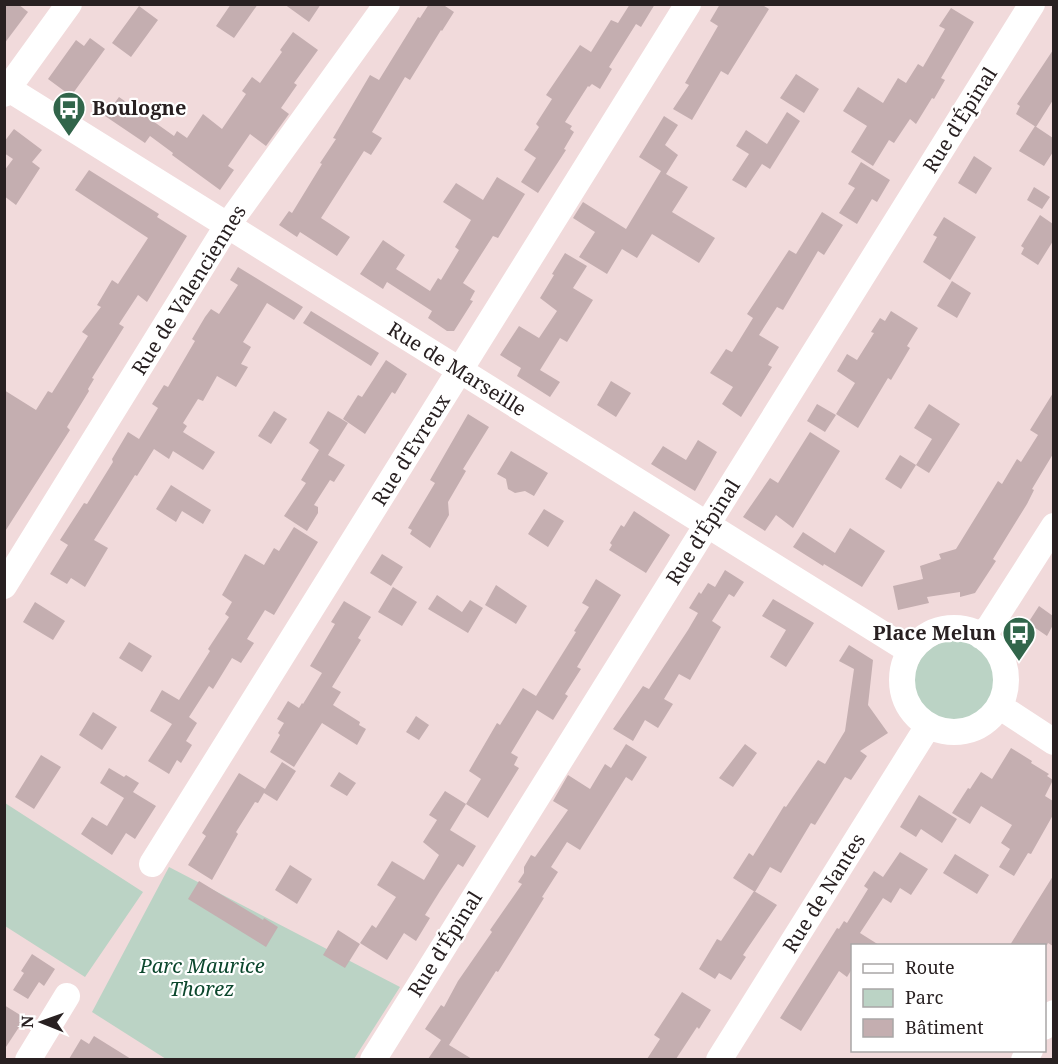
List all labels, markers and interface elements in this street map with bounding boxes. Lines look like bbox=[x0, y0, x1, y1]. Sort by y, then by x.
street label: Rue d'Épinal bbox=[916, 62, 1003, 178]
bus stop icon: Boulogne bbox=[51, 90, 87, 137]
place label: Boulogne bbox=[92, 94, 186, 121]
street label: Rue de Valenciennes bbox=[125, 200, 252, 380]
street label: Rue de Marseille bbox=[383, 315, 532, 422]
street label: Rue d'Evreux bbox=[366, 388, 456, 511]
street label: Rue d'Épinal bbox=[659, 474, 746, 590]
bus stop icon: Place Melun bbox=[1001, 615, 1037, 662]
place label: Place Melun bbox=[873, 619, 996, 646]
street label: Rue de Nantes bbox=[776, 828, 871, 958]
street label: Rue d'Épinal bbox=[401, 886, 488, 1002]
legend bbox=[851, 944, 1046, 1052]
park label: Parc Maurice Thorez bbox=[138, 952, 265, 1002]
text: Route bbox=[905, 955, 955, 979]
text: Parc bbox=[905, 985, 943, 1009]
north arrow bbox=[12, 992, 72, 1052]
text: N bbox=[16, 1015, 38, 1028]
text: Bâtiment bbox=[905, 1015, 984, 1039]

